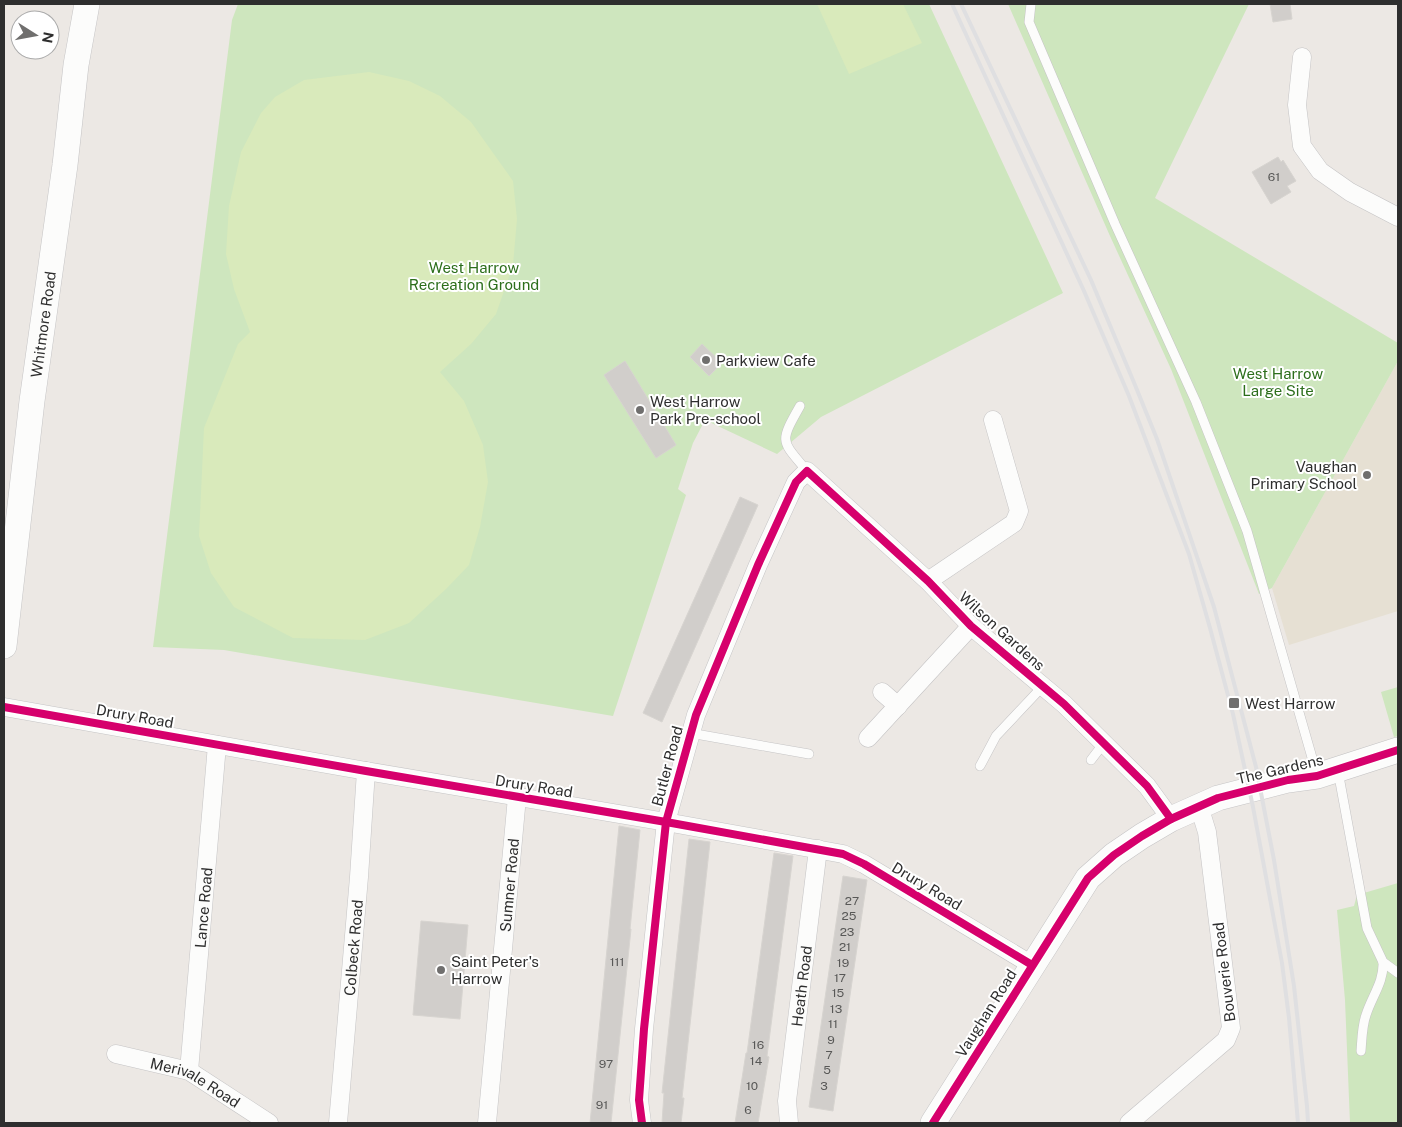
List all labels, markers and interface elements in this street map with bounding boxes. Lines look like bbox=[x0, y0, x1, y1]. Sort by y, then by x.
north arrow bbox=[10, 10, 60, 60]
text: N bbox=[39, 31, 57, 44]
house number: 61 bbox=[1268, 170, 1280, 184]
park label: West Harrow Recreation Ground bbox=[409, 259, 539, 293]
street label: Whitmore Road bbox=[27, 270, 59, 379]
place label: Parkview Cafe bbox=[716, 352, 816, 369]
marker: Parkview Cafe bbox=[700, 354, 712, 366]
park label: West Harrow Large Site bbox=[1233, 365, 1323, 399]
place label: West Harrow Park Pre-school bbox=[650, 393, 761, 427]
marker: West Harrow Park Pre-school bbox=[634, 404, 646, 416]
place label: Vaughan Primary School bbox=[1251, 458, 1357, 492]
marker: Vaughan Primary School bbox=[1361, 469, 1373, 481]
street label: Wilson Gardens bbox=[956, 588, 1048, 674]
place label: West Harrow bbox=[1245, 695, 1336, 712]
marker: West Harrow bbox=[1227, 696, 1241, 710]
street label: Drury Road bbox=[95, 701, 175, 731]
street label: Butler Road bbox=[648, 724, 686, 808]
street label: The Gardens bbox=[1235, 751, 1325, 787]
street label: Drury Road bbox=[494, 771, 574, 801]
street label: Sumner Road bbox=[496, 837, 522, 933]
street label: Drury Road bbox=[889, 859, 965, 913]
street label: Lance Road bbox=[191, 866, 215, 949]
house number: 27 bbox=[845, 894, 859, 908]
street label: Colbeck Road bbox=[340, 899, 366, 996]
house number: 25 bbox=[842, 909, 857, 923]
street label: Bouverie Road bbox=[1209, 921, 1239, 1023]
house number: 23 bbox=[840, 925, 854, 939]
house number: 21 bbox=[839, 940, 851, 954]
street label: Heath Road bbox=[788, 944, 815, 1027]
place label: Saint Peter's Harrow bbox=[451, 953, 539, 987]
house number: 111 bbox=[610, 955, 624, 969]
house number: 19 bbox=[837, 956, 849, 970]
marker: Saint Peter's Harrow bbox=[435, 964, 447, 976]
street label: Vaughan Road bbox=[952, 966, 1020, 1060]
house number: 17 bbox=[834, 971, 846, 985]
house number: 15 bbox=[832, 986, 845, 1000]
house number: 13 bbox=[830, 1002, 842, 1016]
house number: 11 bbox=[828, 1017, 838, 1031]
house number: 9 bbox=[827, 1033, 835, 1047]
house number: 16 bbox=[752, 1038, 764, 1052]
house number: 7 bbox=[825, 1048, 833, 1062]
street label: Merivale Road bbox=[149, 1054, 243, 1111]
house number: 14 bbox=[750, 1054, 763, 1068]
house number: 97 bbox=[599, 1057, 613, 1071]
house number: 5 bbox=[823, 1063, 831, 1077]
house number: 10 bbox=[746, 1079, 758, 1093]
house number: 3 bbox=[820, 1079, 828, 1093]
house number: 91 bbox=[596, 1098, 608, 1112]
house number: 6 bbox=[744, 1103, 752, 1117]

